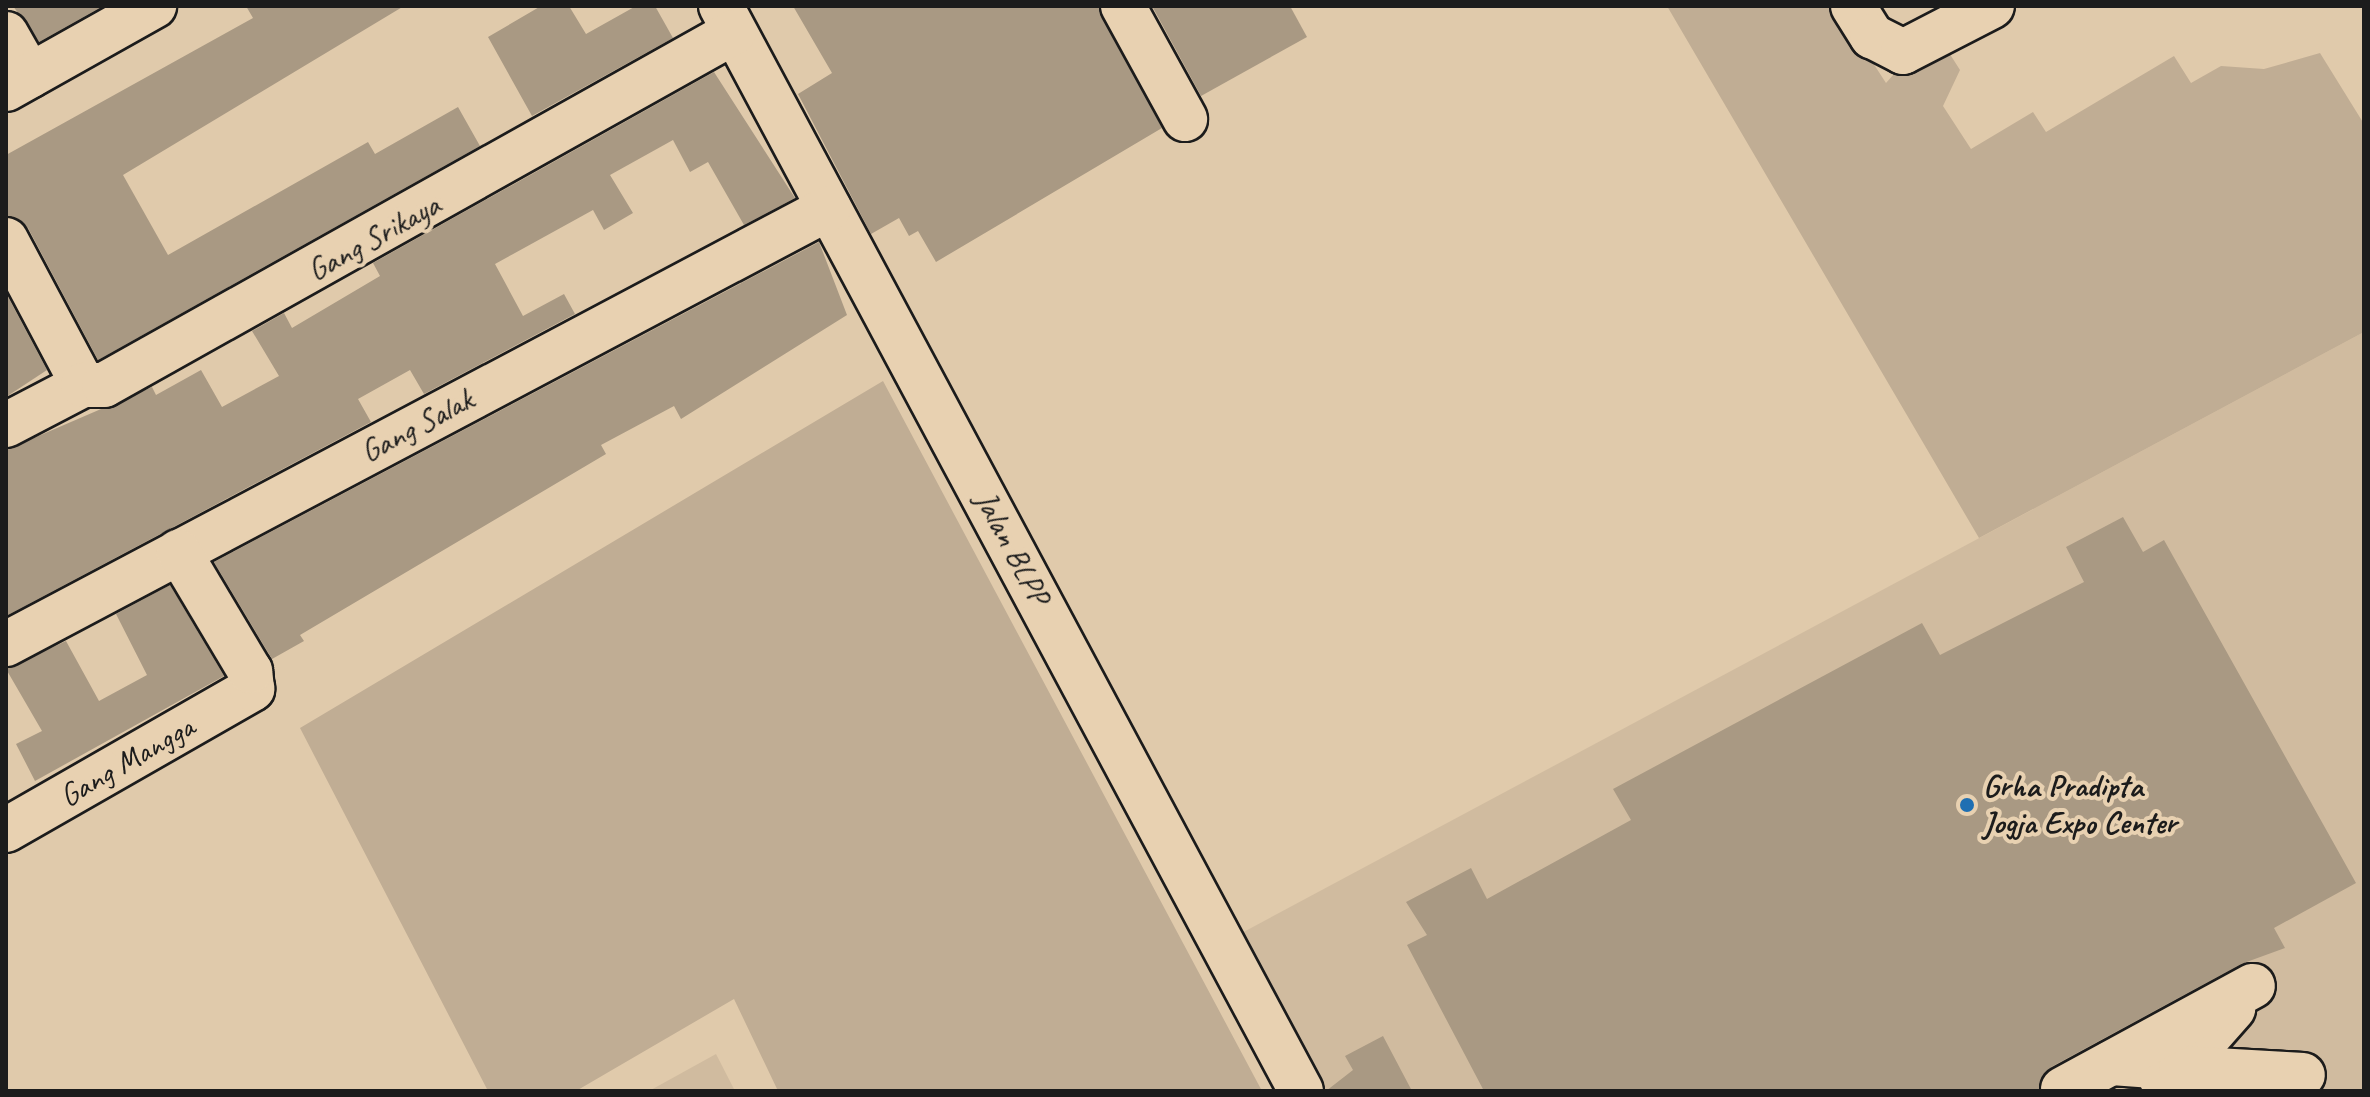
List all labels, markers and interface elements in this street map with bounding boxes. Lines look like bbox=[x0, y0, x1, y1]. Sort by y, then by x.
street label: Gang Srikaya bbox=[301, 186, 447, 290]
street label: Gang Salak bbox=[354, 380, 480, 472]
street label: Jalan BLPP bbox=[966, 484, 1058, 612]
street label: Gang Mangga bbox=[52, 708, 202, 816]
place label: Grha Pradipta Jogja Expo Center bbox=[1983, 768, 2177, 843]
marker: Grha Pradipta Jogja Expo Center bbox=[1958, 796, 1976, 814]

